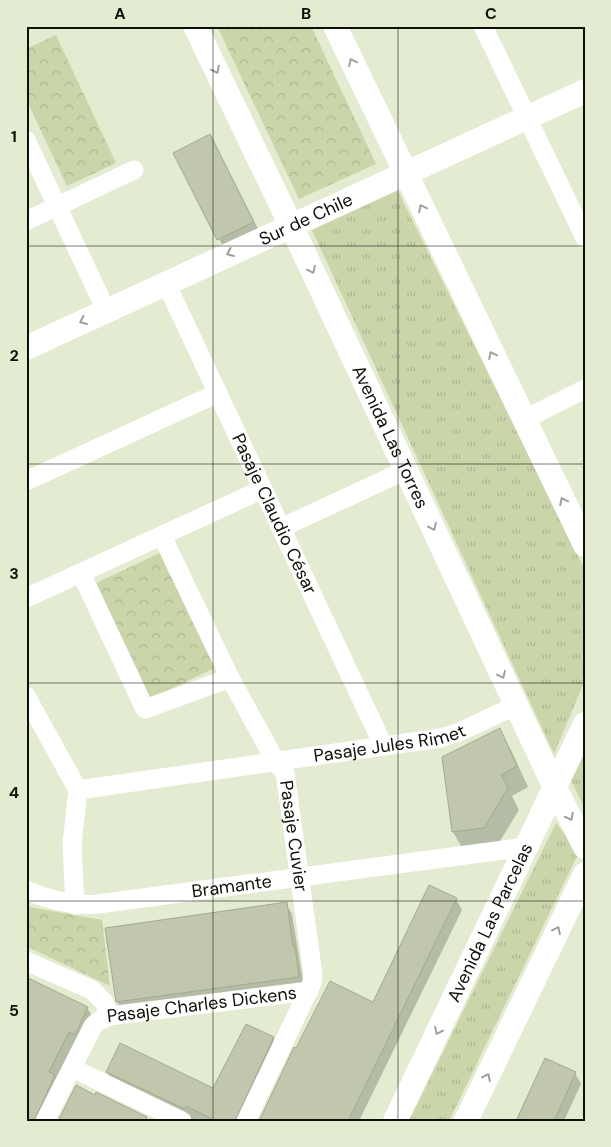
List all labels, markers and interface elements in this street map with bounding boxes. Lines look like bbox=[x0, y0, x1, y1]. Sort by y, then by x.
text: A bbox=[114, 3, 126, 24]
text: B bbox=[301, 3, 311, 24]
text: C bbox=[485, 3, 497, 24]
one-way arrow bbox=[347, 58, 358, 67]
one-way arrow bbox=[210, 65, 221, 74]
text: 1 bbox=[11, 126, 17, 147]
street label: Sur de Chile bbox=[255, 187, 356, 251]
one-way arrow bbox=[418, 204, 428, 213]
one-way arrow bbox=[226, 247, 235, 258]
one-way arrow bbox=[305, 265, 316, 274]
one-way arrow bbox=[79, 315, 88, 326]
text: 2 bbox=[9, 345, 19, 366]
one-way arrow bbox=[488, 351, 498, 360]
street label: Avenida Las Torres bbox=[346, 361, 434, 512]
street label: Pasaje Claudio César bbox=[226, 430, 323, 598]
one-way arrow bbox=[559, 497, 569, 506]
one-way arrow bbox=[427, 522, 437, 531]
text: 3 bbox=[9, 563, 19, 584]
one-way arrow bbox=[496, 669, 506, 678]
street label: Pasaje Jules Rimet bbox=[312, 719, 470, 768]
street label: Pasaje Cuvier bbox=[274, 779, 313, 893]
text: 4 bbox=[9, 782, 19, 803]
one-way arrow bbox=[564, 812, 574, 821]
street label: Avenida Las Parcelas bbox=[442, 839, 538, 1006]
street label: Bramante bbox=[190, 869, 273, 903]
one-way arrow bbox=[551, 927, 561, 936]
street label: Pasaje Charles Dickens bbox=[106, 981, 298, 1028]
text: 5 bbox=[9, 1000, 19, 1021]
one-way arrow bbox=[433, 1026, 444, 1035]
one-way arrow bbox=[481, 1073, 491, 1082]

